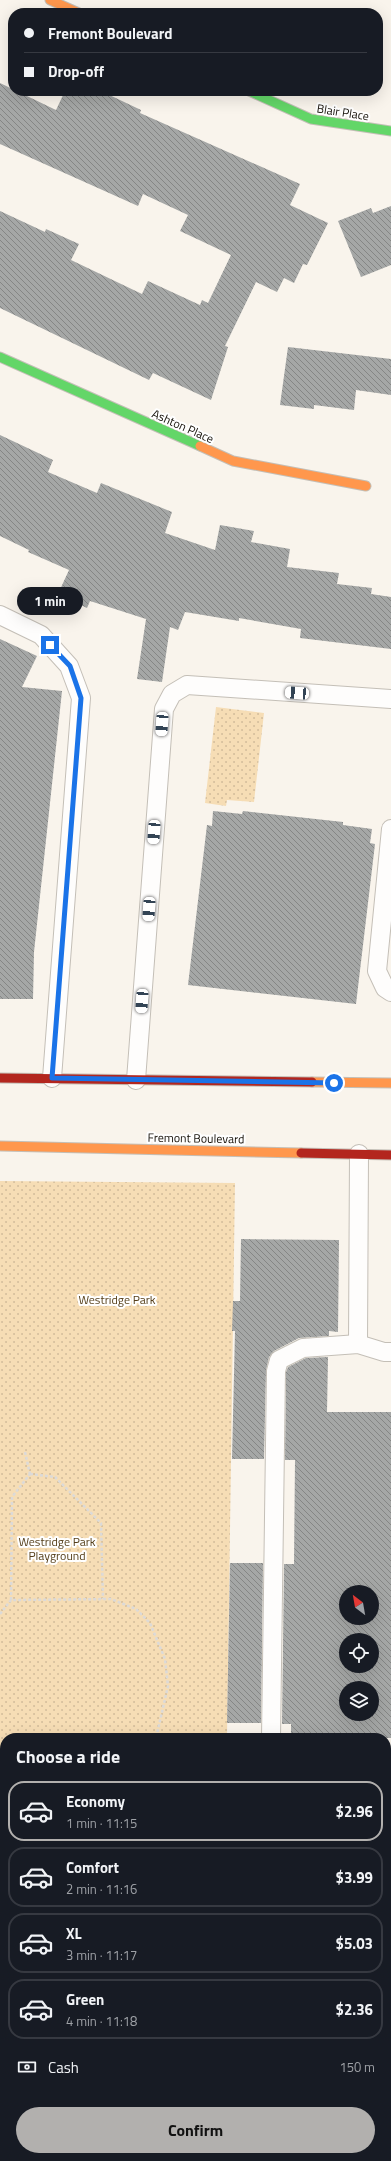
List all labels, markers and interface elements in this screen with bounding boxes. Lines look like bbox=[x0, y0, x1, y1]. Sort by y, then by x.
text: Fremont Boulevard bbox=[48, 22, 172, 45]
text: Drop-off bbox=[48, 60, 104, 83]
street label: Blair Place bbox=[315, 98, 371, 126]
street label: Ashton Place bbox=[149, 404, 217, 448]
callout: 1 min bbox=[17, 587, 83, 615]
text: 1 min bbox=[34, 591, 66, 611]
route end bbox=[41, 636, 59, 654]
car bbox=[285, 686, 309, 700]
car bbox=[155, 712, 169, 736]
car bbox=[147, 820, 161, 844]
car bbox=[142, 897, 156, 921]
car bbox=[135, 989, 149, 1013]
route start bbox=[325, 1074, 343, 1092]
street label: Fremont Boulevard bbox=[148, 1128, 244, 1148]
park label: Westridge Park bbox=[78, 1290, 156, 1309]
park label: Westridge Park Playground bbox=[18, 1532, 96, 1565]
north arrow bbox=[339, 1585, 379, 1625]
map controls bbox=[339, 1585, 379, 1721]
button: locate bbox=[339, 1633, 379, 1673]
button: layers bbox=[339, 1681, 379, 1721]
text: Choose a ride bbox=[16, 1743, 120, 1770]
text: Economy bbox=[66, 1790, 125, 1813]
icon: car bbox=[18, 1793, 54, 1829]
text: $2.96 bbox=[336, 1800, 373, 1823]
text: 1 min · 11:15 bbox=[66, 1813, 137, 1833]
text: Comfort bbox=[66, 1856, 119, 1879]
icon: car bbox=[18, 1859, 54, 1895]
text: $3.99 bbox=[336, 1866, 373, 1889]
text: 2 min · 11:16 bbox=[66, 1879, 137, 1899]
text: XL bbox=[66, 1922, 82, 1945]
icon: car bbox=[18, 1925, 54, 1961]
text: $5.03 bbox=[336, 1932, 373, 1955]
text: 3 min · 11:17 bbox=[66, 1945, 137, 1965]
text: Green bbox=[66, 1988, 104, 2011]
icon: car bbox=[18, 1991, 54, 2027]
text: $2.36 bbox=[336, 1998, 373, 2021]
text: 4 min · 11:18 bbox=[66, 2011, 137, 2031]
icon: cash bbox=[16, 2056, 38, 2078]
text: Cash bbox=[48, 2056, 79, 2079]
text: 150 m bbox=[339, 2057, 375, 2077]
button: Confirm bbox=[16, 2107, 375, 2153]

